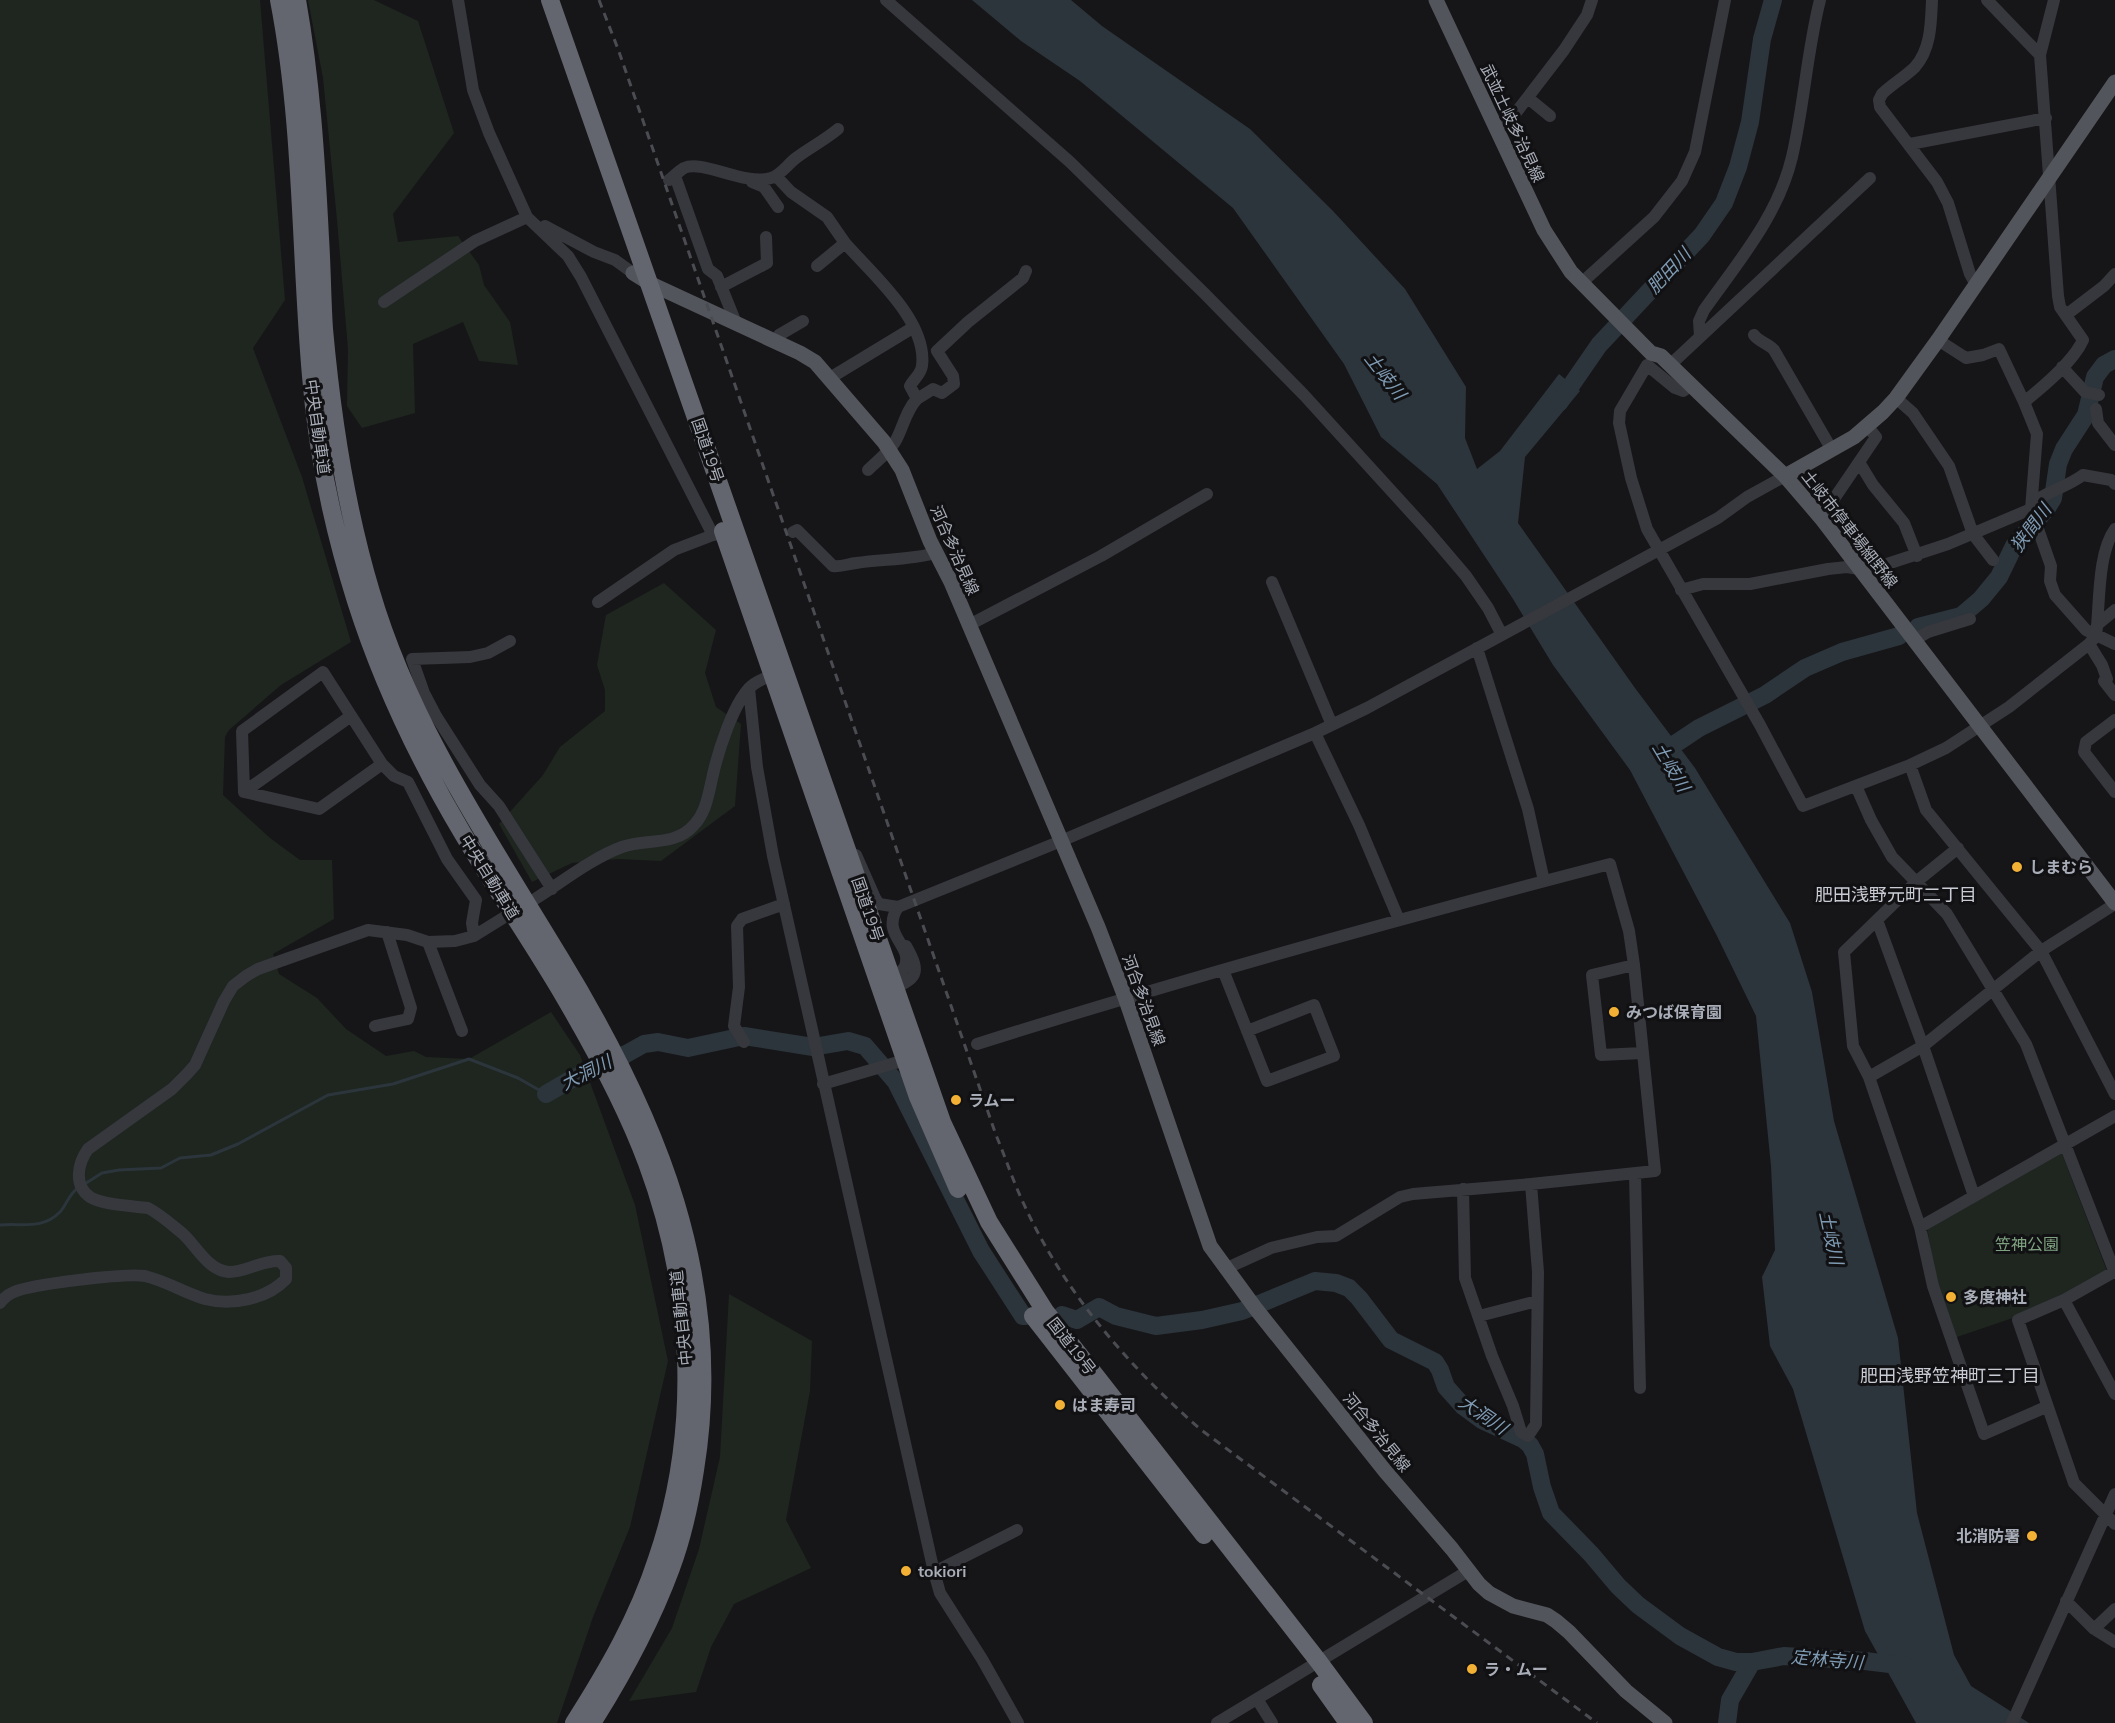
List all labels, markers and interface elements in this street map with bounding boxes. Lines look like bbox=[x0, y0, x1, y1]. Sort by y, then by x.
street label: 武並土岐多治見線 bbox=[1477, 61, 1549, 185]
water label: 肥田川 bbox=[1642, 242, 1697, 298]
water label: 土岐川 bbox=[1360, 347, 1412, 406]
street label: 中央自動車道 bbox=[301, 378, 335, 476]
street label: 国道19号 bbox=[688, 415, 728, 485]
street label: 土岐市停車場細野線 bbox=[1798, 466, 1902, 592]
water label: 狭間川 bbox=[2005, 498, 2057, 556]
street label: 河合多治見線 bbox=[926, 502, 984, 598]
water label: 土岐川 bbox=[1648, 738, 1696, 798]
street label: 中央自動車道 bbox=[456, 831, 524, 923]
place label: しまむら bbox=[2029, 857, 2093, 877]
marker: しまむら bbox=[2010, 860, 2024, 874]
street label: 国道19号 bbox=[848, 874, 888, 944]
district label: 肥田浅野元町二丁目 bbox=[1815, 883, 1977, 906]
street label: 河合多治見線 bbox=[1118, 951, 1170, 1049]
place label: みつば保育園 bbox=[1626, 1002, 1722, 1022]
marker: みつば保育園 bbox=[1607, 1005, 1621, 1019]
water label: 大洞川 bbox=[556, 1049, 617, 1095]
place label: ラムー bbox=[968, 1090, 1016, 1110]
marker: ラムー bbox=[949, 1093, 963, 1107]
water label: 土岐川 bbox=[1815, 1209, 1849, 1269]
park label: 笠神公園 bbox=[1995, 1234, 2059, 1254]
street label: 中央自動車道 bbox=[666, 1269, 696, 1367]
place label: 多度神社 bbox=[1963, 1287, 2027, 1307]
marker: 多度神社 bbox=[1944, 1290, 1958, 1304]
street label: 国道19号 bbox=[1043, 1313, 1101, 1379]
district label: 肥田浅野笠神町三丁目 bbox=[1860, 1364, 2040, 1387]
street label: 河合多治見線 bbox=[1339, 1388, 1415, 1476]
water label: 大洞川 bbox=[1454, 1390, 1514, 1440]
place label: はま寿司 bbox=[1072, 1395, 1136, 1415]
marker: はま寿司 bbox=[1053, 1398, 1067, 1412]
place label: 北消防署 bbox=[1956, 1526, 2020, 1546]
marker: 北消防署 bbox=[2025, 1529, 2039, 1543]
place label: tokiori bbox=[918, 1561, 966, 1581]
marker: tokiori bbox=[899, 1564, 913, 1578]
water label: 定林寺川 bbox=[1790, 1645, 1866, 1674]
place label: ラ・ムー bbox=[1484, 1659, 1548, 1679]
marker: ラ・ムー bbox=[1465, 1662, 1479, 1676]

